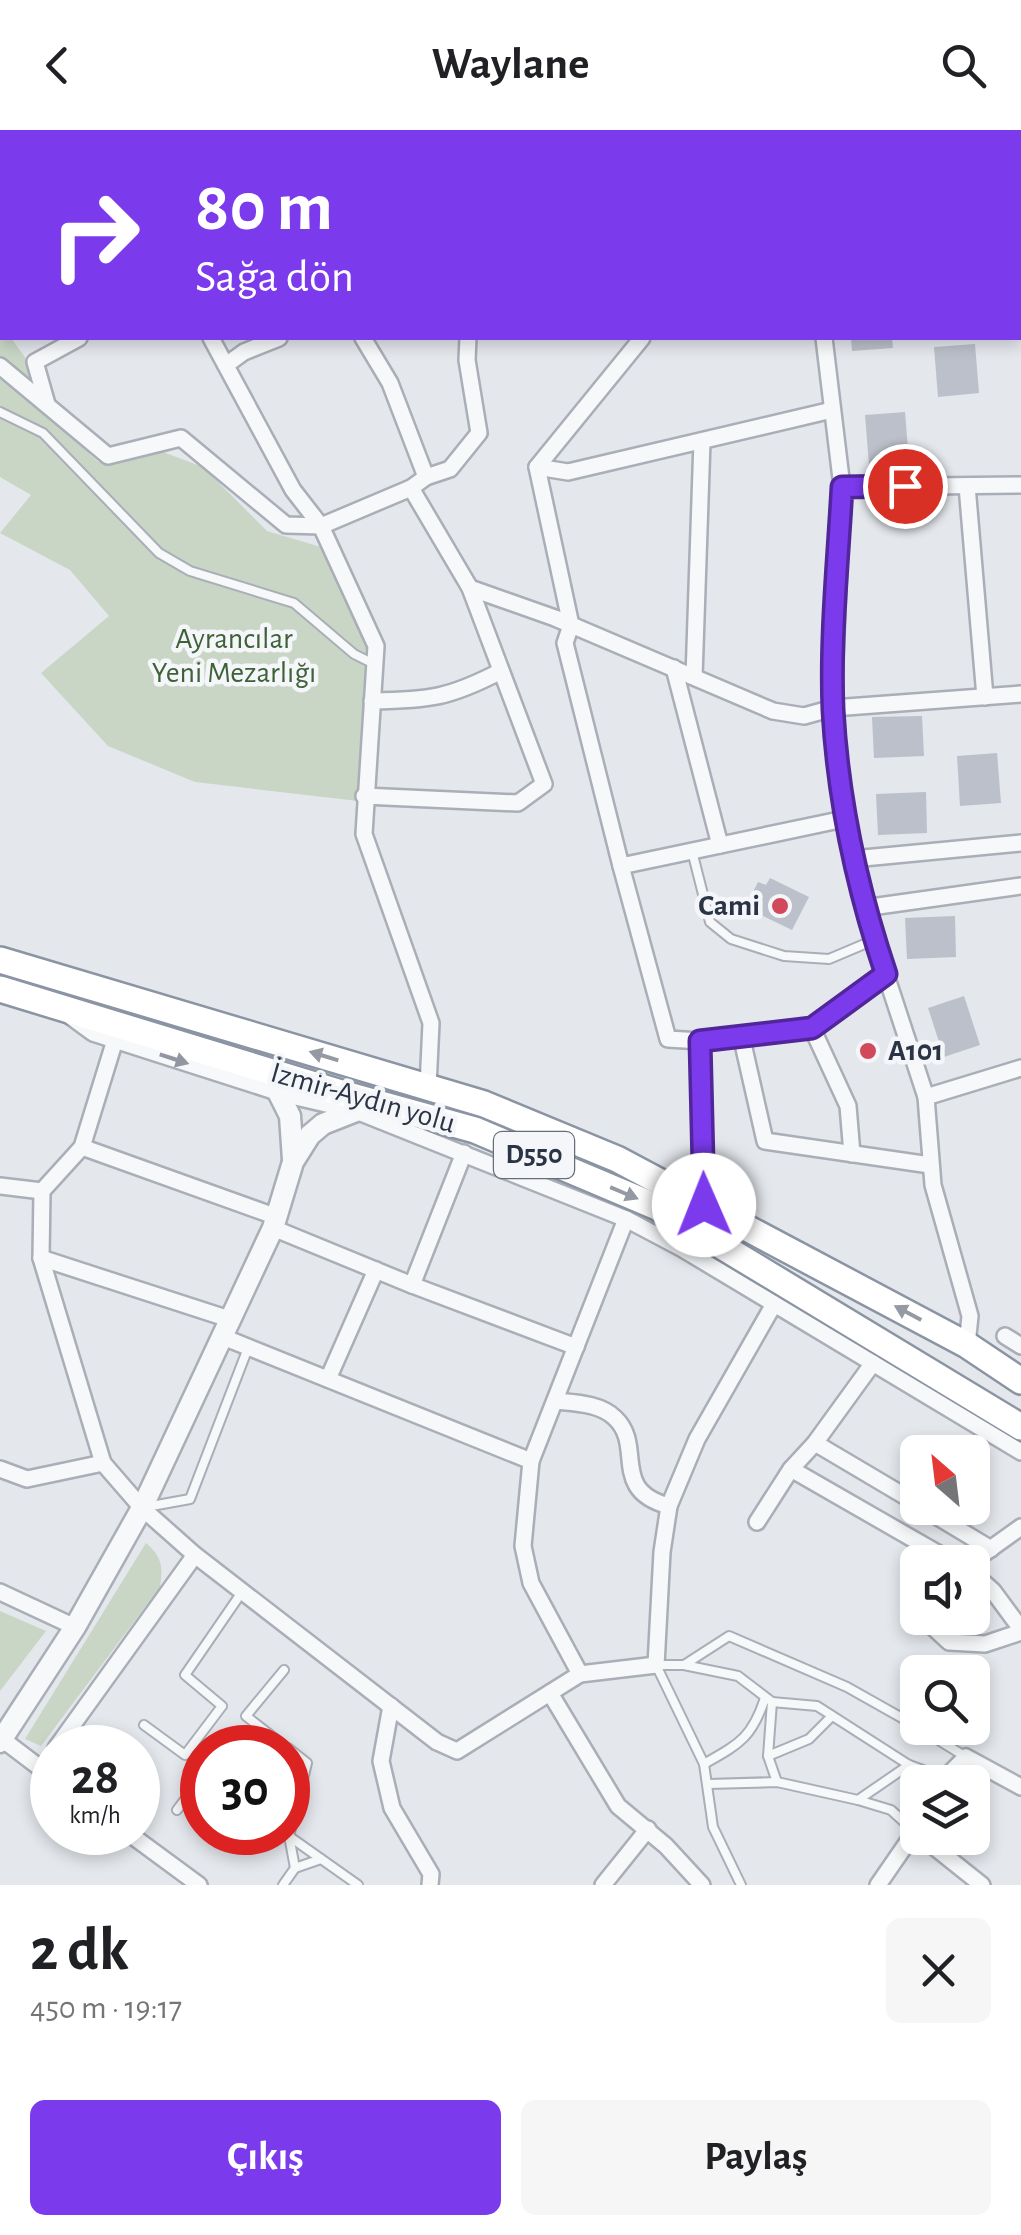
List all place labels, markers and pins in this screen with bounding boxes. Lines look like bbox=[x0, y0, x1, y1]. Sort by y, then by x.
pin bbox=[863, 444, 948, 529]
place label: Cami bbox=[698, 891, 760, 921]
marker: Cami bbox=[769, 895, 791, 917]
place label: A101 bbox=[888, 1036, 943, 1066]
marker: A101 bbox=[857, 1040, 879, 1062]

